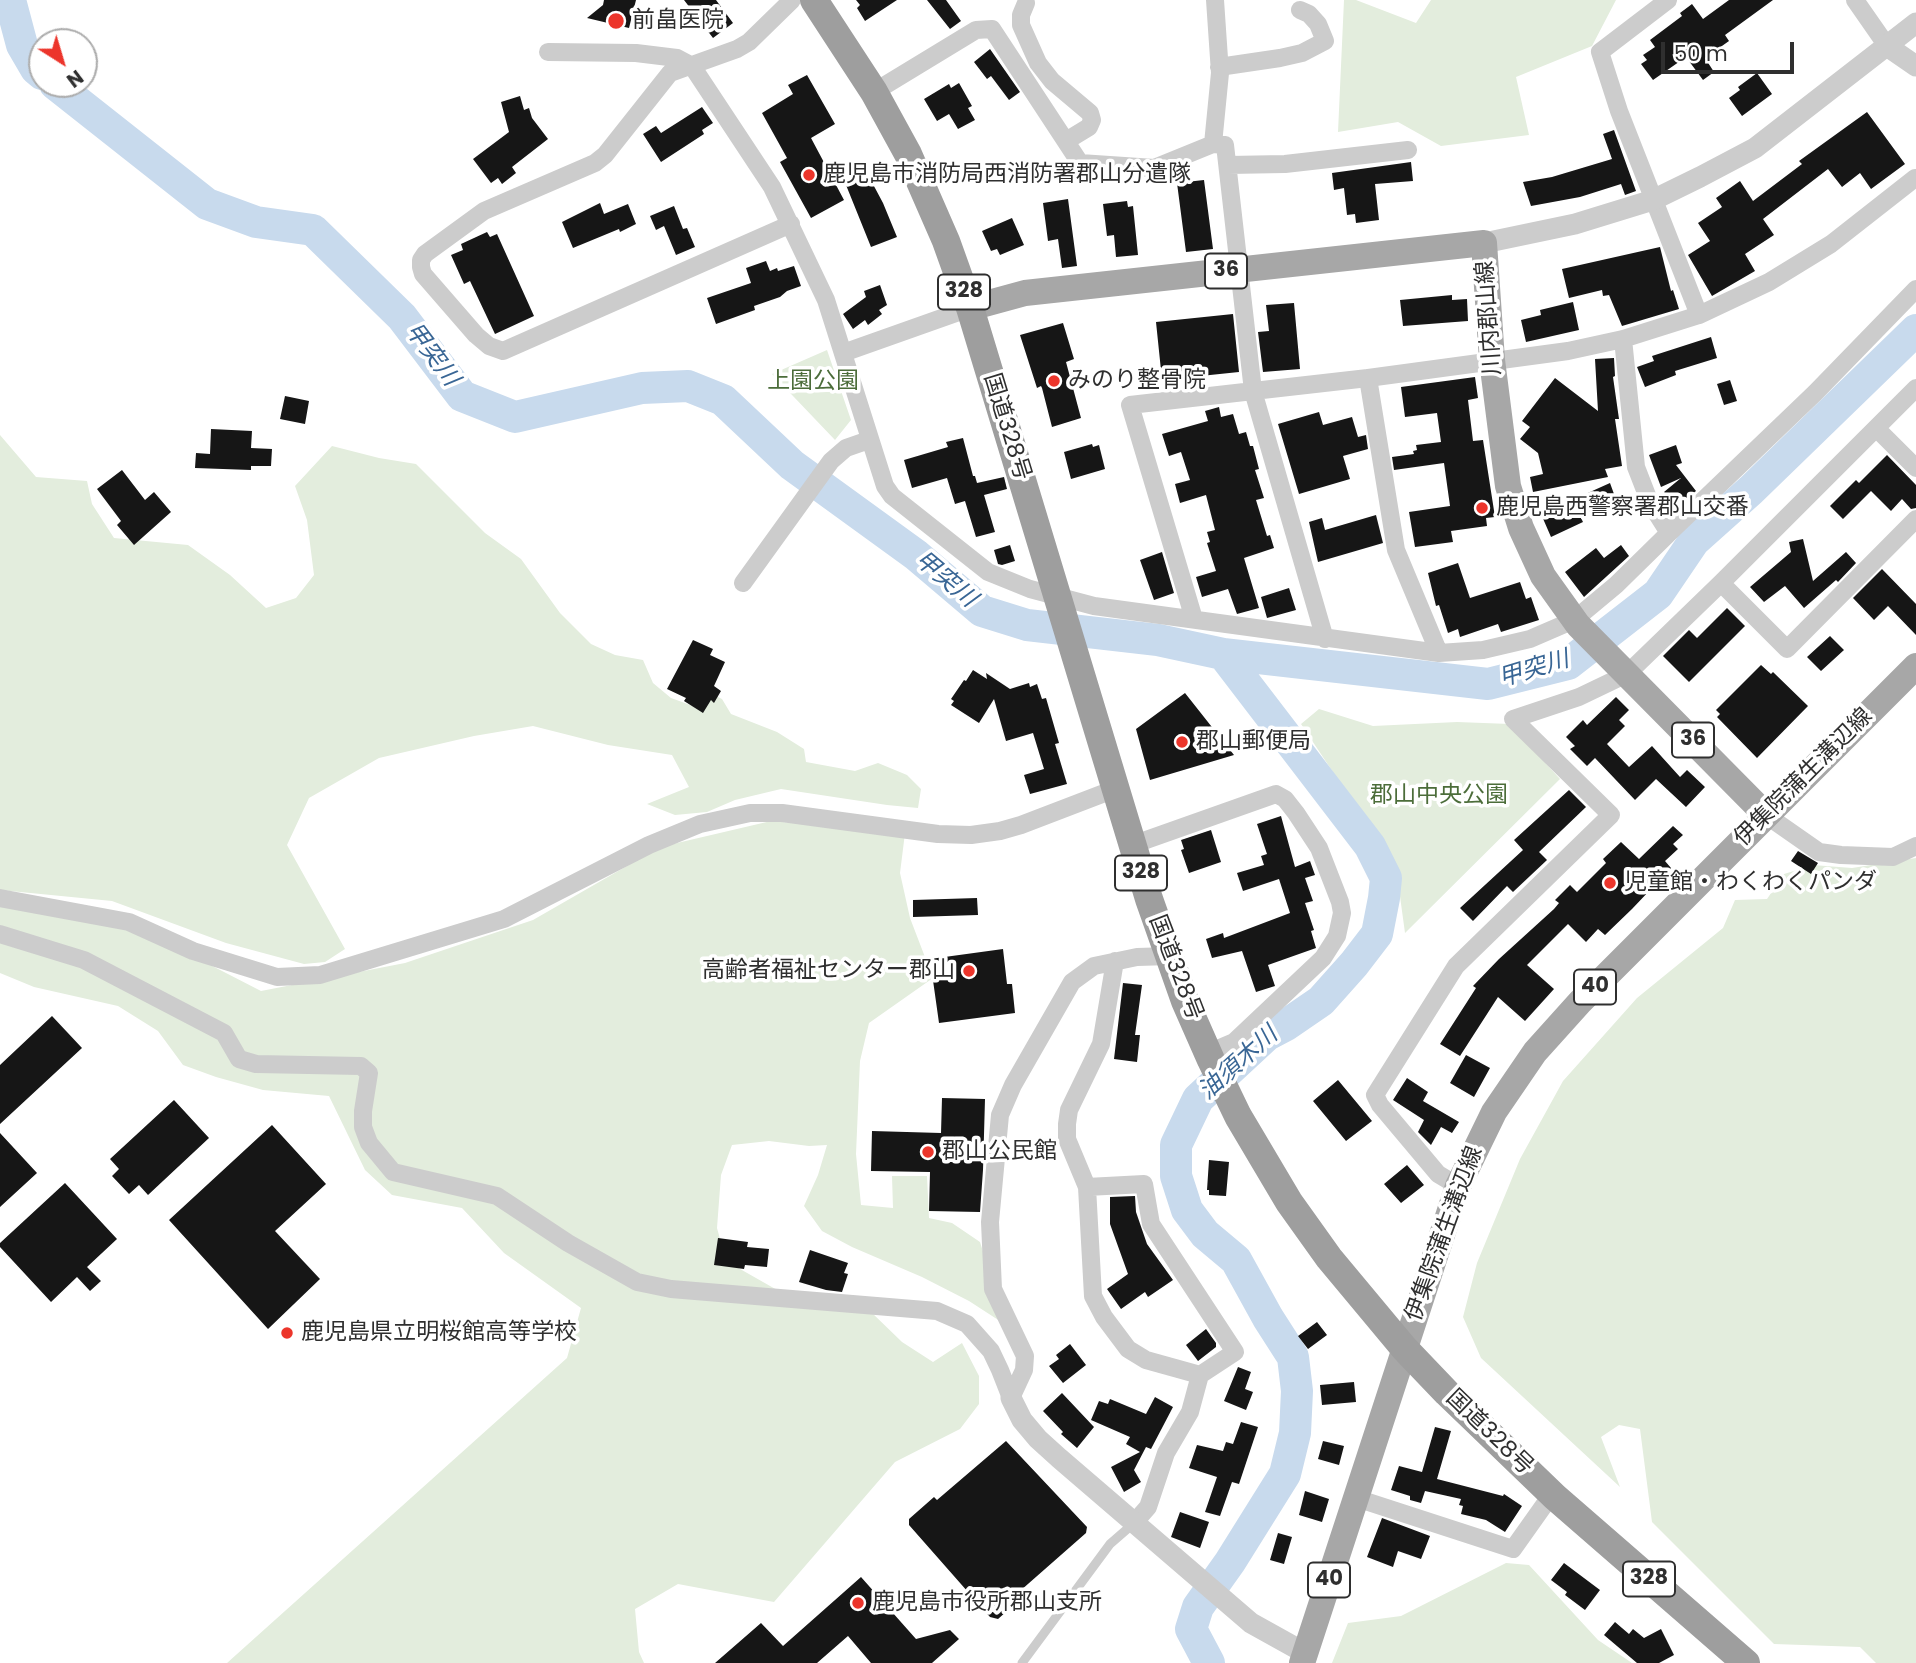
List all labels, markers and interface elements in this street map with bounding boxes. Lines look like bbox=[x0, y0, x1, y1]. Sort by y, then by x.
place label: 前畠医院 bbox=[632, 7, 724, 35]
marker: 前畠医院 bbox=[606, 11, 626, 31]
north arrow bbox=[28, 28, 98, 98]
scale bar bbox=[1664, 28, 1797, 72]
text: 50 m bbox=[1674, 39, 1728, 68]
text: N bbox=[61, 63, 89, 94]
place label: 鹿児島市消防局西消防署郡山分遣隊 bbox=[823, 161, 1191, 189]
marker: 鹿児島市消防局西消防署郡山分遣隊 bbox=[801, 167, 817, 183]
road number: 36 bbox=[1205, 254, 1247, 288]
street label: 川内郡山線 bbox=[1472, 260, 1508, 376]
road number: 328 bbox=[938, 274, 990, 310]
water label: 甲突川 bbox=[398, 318, 464, 392]
place label: みのり整骨院 bbox=[1068, 367, 1206, 395]
park label: 上園公園 bbox=[767, 368, 859, 396]
street label: 国道328号 bbox=[977, 370, 1035, 484]
marker: みのり整骨院 bbox=[1046, 373, 1062, 389]
place label: 鹿児島西警察署郡山交番 bbox=[1496, 494, 1749, 522]
marker: 鹿児島西警察署郡山交番 bbox=[1474, 500, 1490, 516]
water label: 甲突川 bbox=[908, 546, 982, 614]
water label: 甲突川 bbox=[1495, 646, 1573, 694]
street label: 伊集院蒲生溝辺線 bbox=[1729, 703, 1879, 853]
road number: 36 bbox=[1672, 722, 1714, 758]
place label: 郡山郵便局 bbox=[1196, 728, 1311, 756]
marker: 郡山郵便局 bbox=[1174, 734, 1190, 750]
park label: 郡山中央公園 bbox=[1370, 782, 1508, 810]
road number: 328 bbox=[1115, 856, 1167, 890]
place label: 児童館・わくわくパンダ bbox=[1624, 869, 1877, 897]
marker: 児童館・わくわくパンダ bbox=[1602, 875, 1618, 891]
street label: 国道328号 bbox=[1142, 912, 1208, 1024]
place label: 高齢者福祉センター郡山 bbox=[702, 957, 955, 985]
marker: 高齢者福祉センター郡山 bbox=[961, 963, 977, 979]
road number: 40 bbox=[1574, 970, 1616, 1004]
water label: 油須木川 bbox=[1194, 1021, 1284, 1107]
place label: 郡山公民館 bbox=[942, 1138, 1057, 1166]
street label: 伊集院蒲生溝辺線 bbox=[1401, 1143, 1489, 1325]
marker: 郡山公民館 bbox=[920, 1144, 936, 1160]
place label: 鹿児島県立明桜館高等学校 bbox=[301, 1319, 577, 1347]
marker: 鹿児島県立明桜館高等学校 bbox=[279, 1325, 295, 1341]
street label: 国道328号 bbox=[1440, 1385, 1538, 1481]
road number: 40 bbox=[1308, 1562, 1350, 1598]
road number: 328 bbox=[1623, 1562, 1675, 1596]
place label: 鹿児島市役所郡山支所 bbox=[872, 1589, 1102, 1617]
marker: 鹿児島市役所郡山支所 bbox=[850, 1595, 866, 1611]

